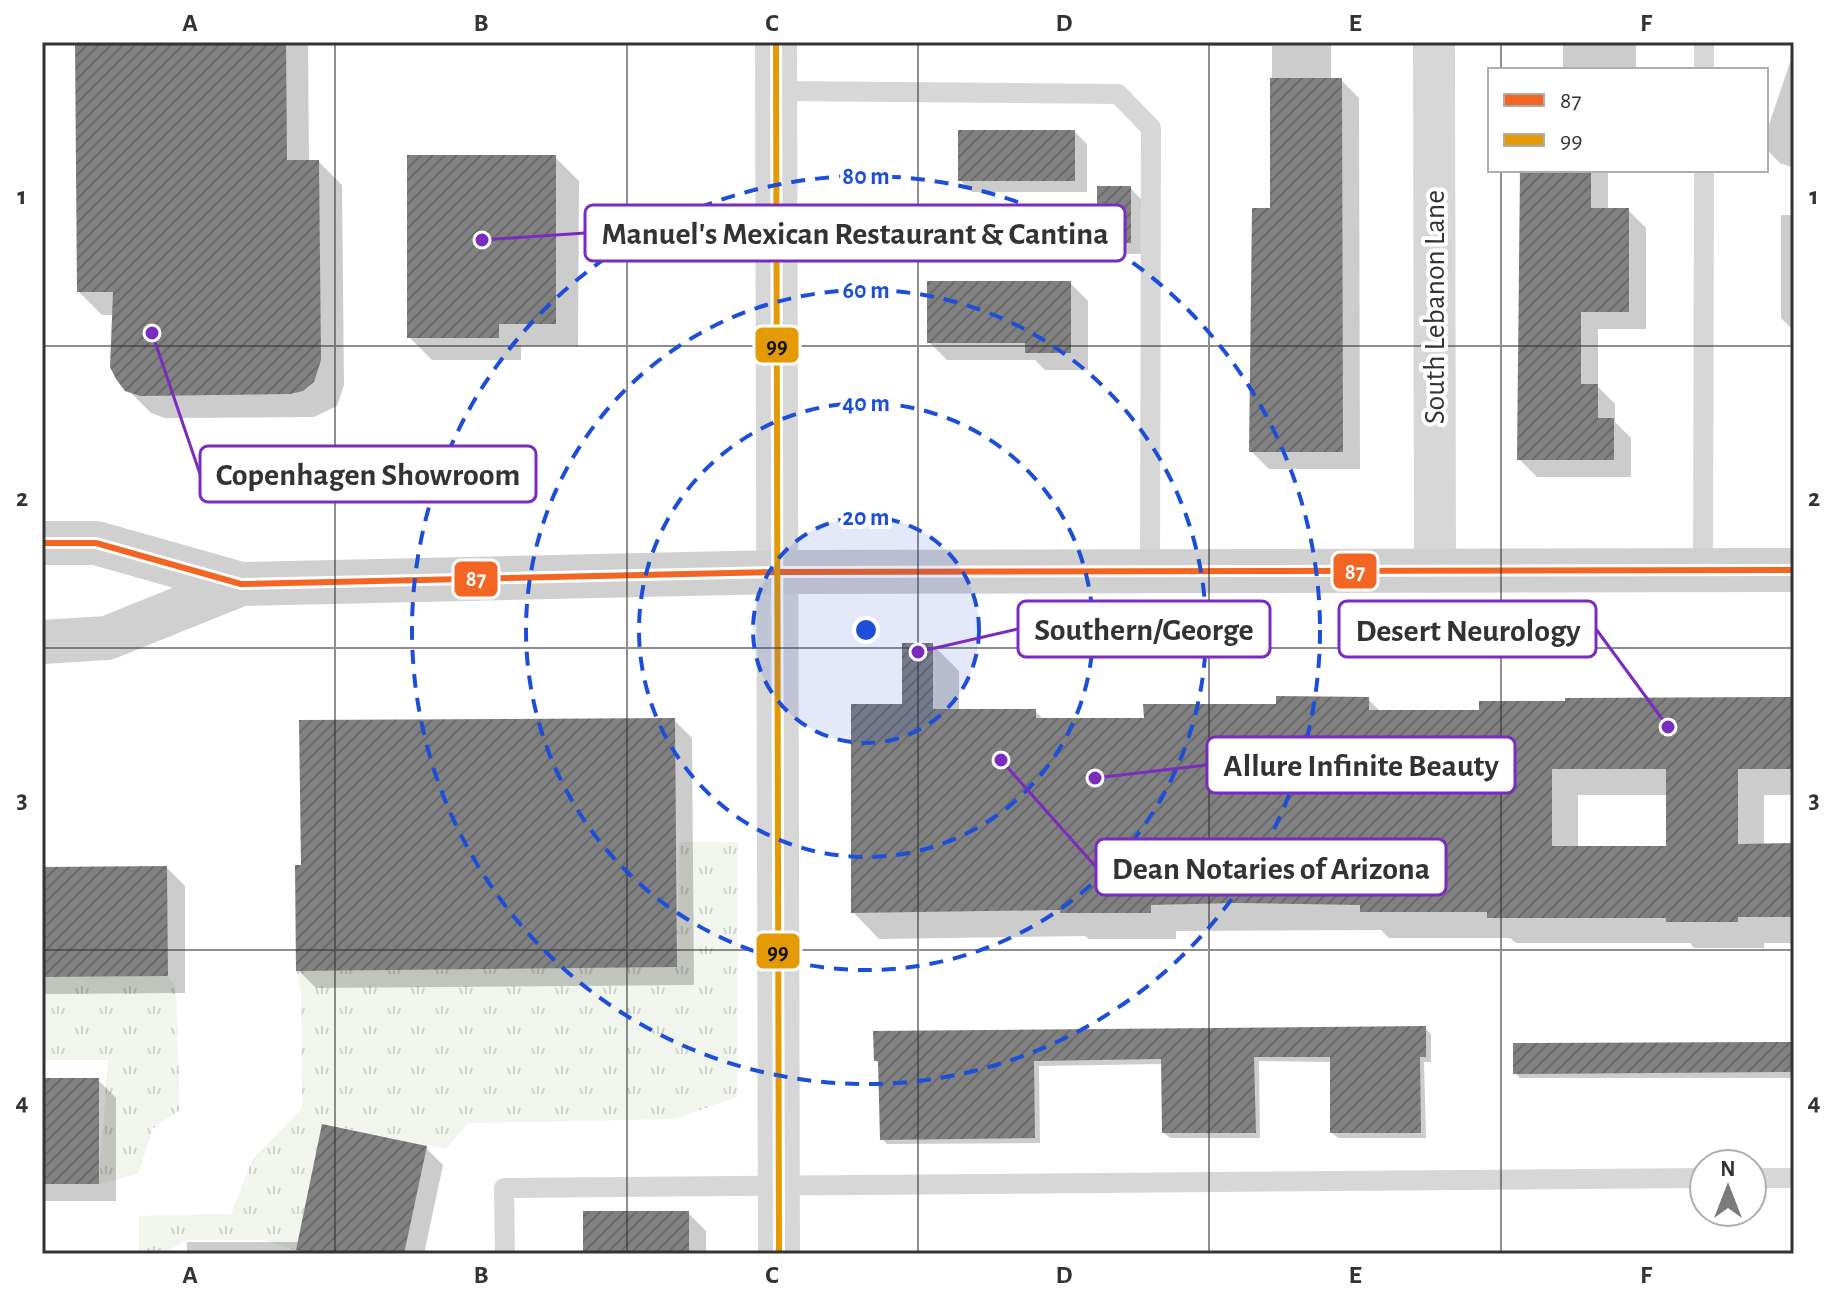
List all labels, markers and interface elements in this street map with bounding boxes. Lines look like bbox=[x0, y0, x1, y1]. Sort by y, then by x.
text: A bbox=[182, 10, 198, 36]
text: B bbox=[473, 10, 489, 36]
text: C bbox=[765, 10, 779, 36]
text: D bbox=[1055, 10, 1073, 36]
text: E bbox=[1348, 10, 1362, 36]
text: F bbox=[1640, 10, 1653, 36]
legend bbox=[1488, 68, 1768, 172]
text: 87 bbox=[1560, 89, 1581, 113]
text: 99 bbox=[1560, 129, 1583, 153]
text: 80 m bbox=[842, 165, 890, 189]
text: 1 bbox=[17, 183, 27, 209]
text: 1 bbox=[1809, 183, 1819, 209]
street label: South Lebanon Lane bbox=[1420, 190, 1450, 424]
callout: Manuel's Mexican Restaurant & Cantina bbox=[585, 205, 1125, 261]
text: Manuel's Mexican Restaurant & Cantina bbox=[601, 218, 1109, 250]
text: 60 m bbox=[842, 279, 890, 303]
line badge: 99 bbox=[754, 326, 800, 364]
text: 99 bbox=[766, 335, 788, 357]
text: 40 m bbox=[842, 392, 890, 416]
callout: Copenhagen Showroom bbox=[200, 446, 536, 502]
text: Copenhagen Showroom bbox=[216, 459, 520, 491]
text: 2 bbox=[16, 485, 28, 511]
text: 2 bbox=[1808, 485, 1820, 511]
text: 20 m bbox=[843, 506, 889, 530]
line badge: 87 bbox=[1332, 552, 1378, 590]
line badge: 87 bbox=[453, 560, 499, 598]
text: 87 bbox=[1345, 561, 1365, 583]
text: 87 bbox=[466, 568, 486, 590]
callout: Southern/George bbox=[1018, 601, 1270, 657]
callout: Desert Neurology bbox=[1339, 601, 1596, 657]
text: Southern/George bbox=[1034, 614, 1254, 646]
text: Desert Neurology bbox=[1355, 615, 1581, 647]
centre of rings bbox=[852, 616, 880, 644]
callout: Allure Infinite Beauty bbox=[1207, 737, 1515, 793]
text: Allure Infinite Beauty bbox=[1223, 750, 1499, 782]
text: 3 bbox=[16, 787, 28, 813]
text: 3 bbox=[1808, 787, 1820, 813]
callout: Dean Notaries of Arizona bbox=[1096, 839, 1446, 895]
text: Dean Notaries of Arizona bbox=[1112, 853, 1430, 885]
line badge: 99 bbox=[755, 932, 801, 970]
text: 99 bbox=[767, 941, 789, 963]
text: 4 bbox=[15, 1089, 29, 1115]
text: 4 bbox=[1807, 1089, 1821, 1115]
north arrow bbox=[1688, 1148, 1768, 1228]
text: N bbox=[1720, 1158, 1736, 1180]
text: A bbox=[182, 1262, 198, 1288]
text: B bbox=[473, 1262, 489, 1288]
text: C bbox=[765, 1262, 779, 1288]
text: D bbox=[1055, 1262, 1073, 1288]
text: E bbox=[1348, 1262, 1362, 1288]
text: F bbox=[1640, 1262, 1653, 1288]

